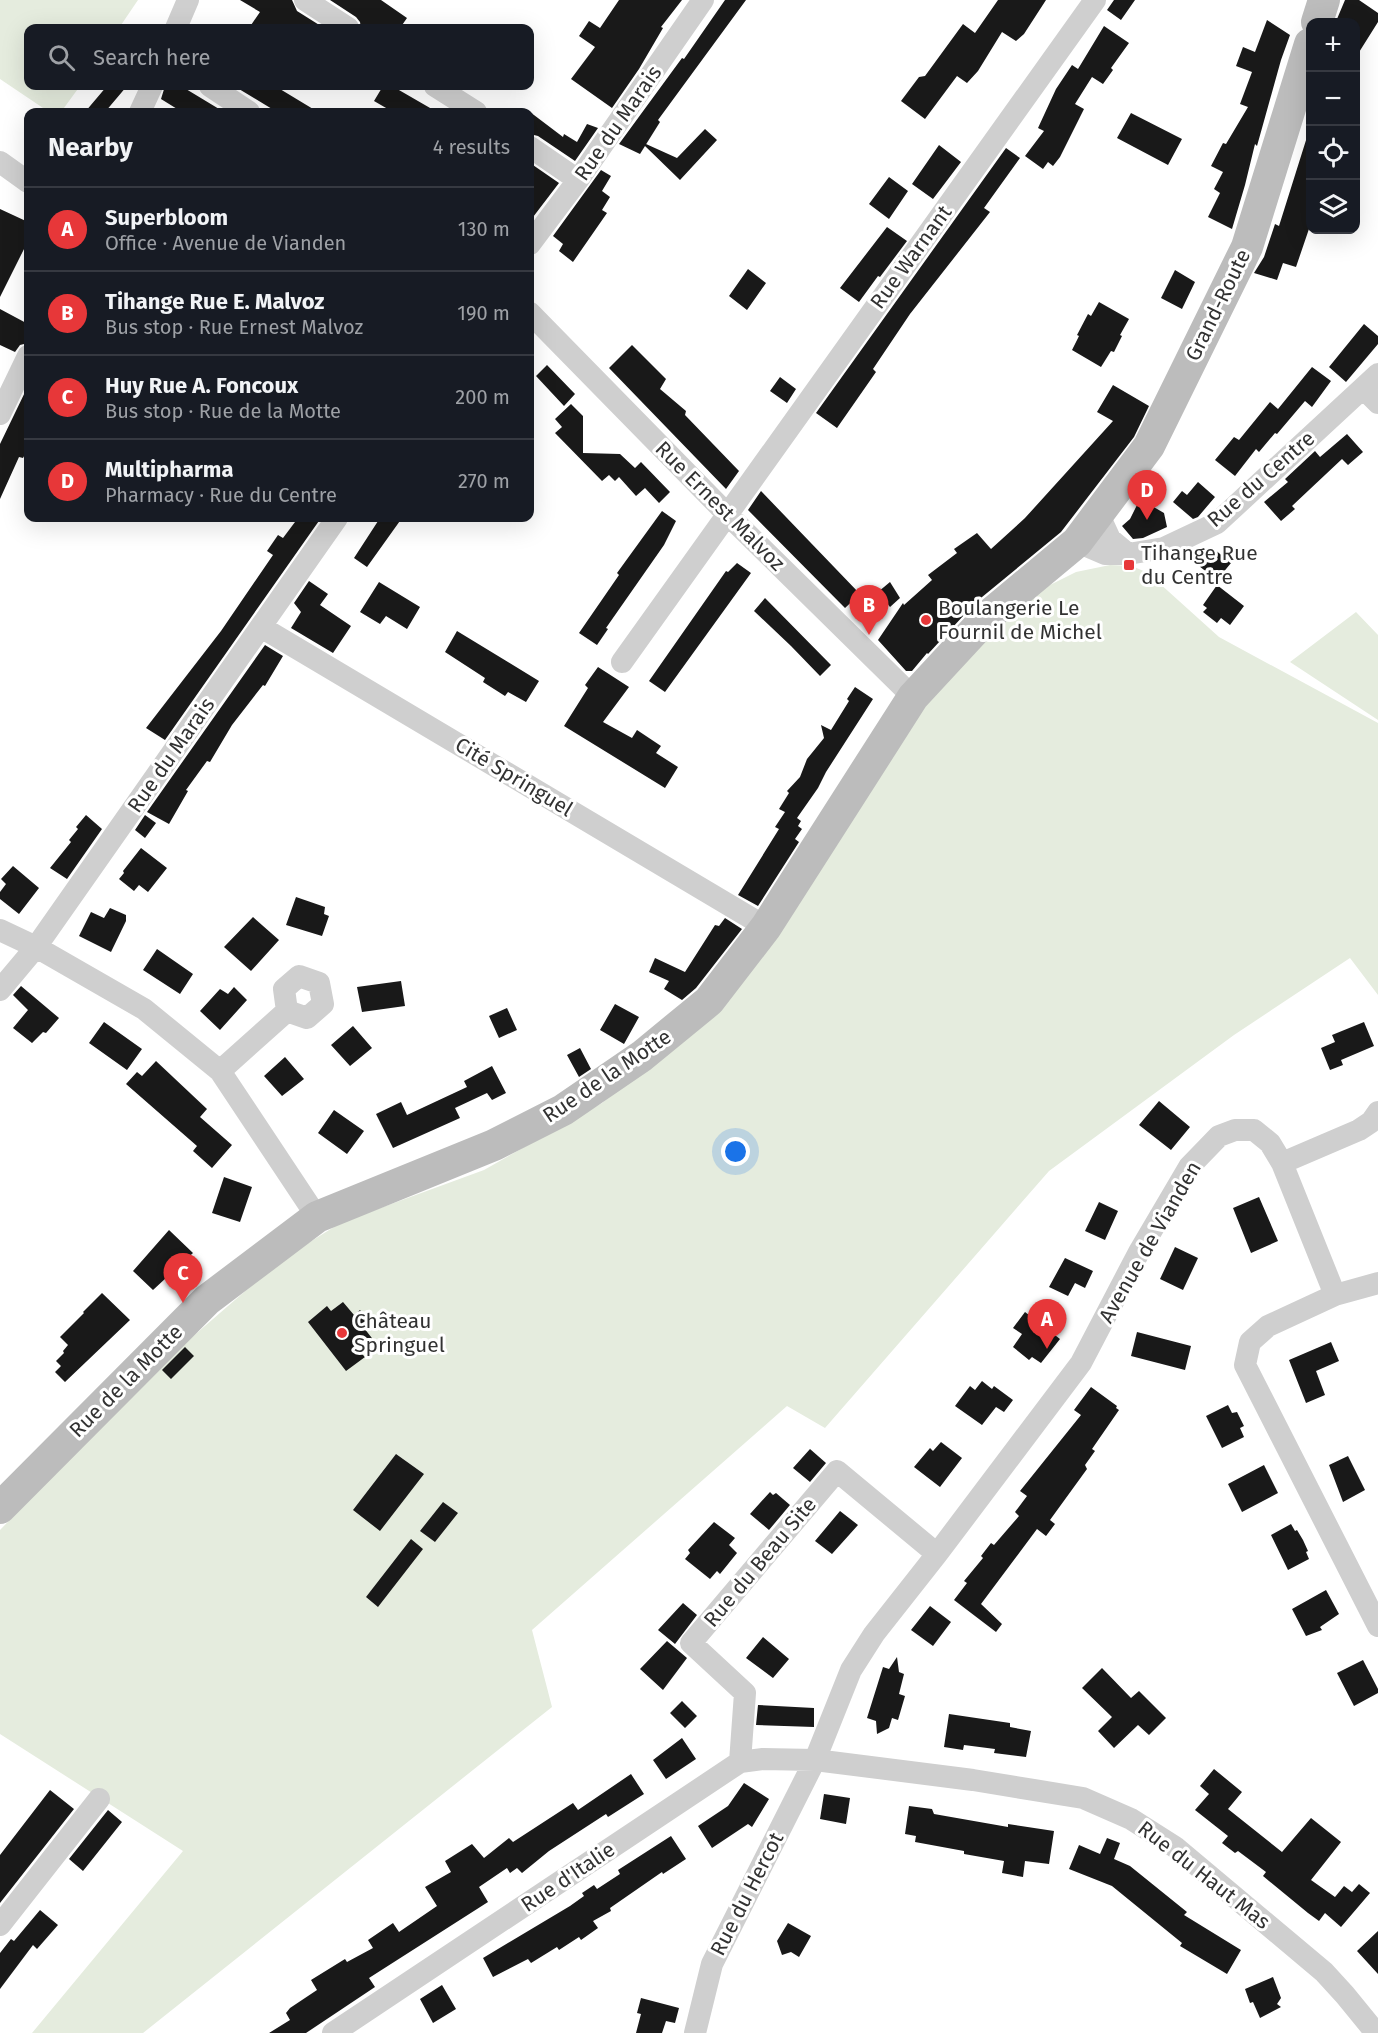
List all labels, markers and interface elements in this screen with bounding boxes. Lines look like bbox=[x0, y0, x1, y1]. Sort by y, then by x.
map controls bbox=[1306, 18, 1360, 234]
button: + bbox=[1306, 18, 1360, 72]
search box bbox=[24, 24, 534, 90]
icon: search bbox=[45, 41, 78, 74]
text: Search here bbox=[93, 44, 211, 71]
street label: Rue du Marais bbox=[569, 60, 667, 186]
button: − bbox=[1306, 72, 1360, 126]
button: locate bbox=[1306, 126, 1360, 180]
text: Nearby bbox=[48, 132, 133, 163]
text: 4 results bbox=[433, 135, 510, 159]
button: layers bbox=[1306, 180, 1360, 234]
street label: Rue Warnant bbox=[865, 200, 958, 314]
text: Superbloom bbox=[105, 204, 228, 231]
text: A bbox=[62, 217, 73, 241]
text: 130 m bbox=[458, 217, 510, 241]
text: Office · Avenue de Vianden bbox=[105, 231, 346, 255]
street label: Grand-Route bbox=[1180, 245, 1256, 365]
text: Tihange Rue E. Malvoz bbox=[105, 288, 324, 315]
text: B bbox=[61, 301, 74, 325]
text: 190 m bbox=[457, 301, 510, 325]
text: Bus stop · Rue Ernest Malvoz bbox=[105, 315, 363, 339]
text: Huy Rue A. Foncoux bbox=[105, 372, 298, 399]
text: C bbox=[62, 385, 73, 409]
text: 200 m bbox=[455, 385, 510, 409]
text: Bus stop · Rue de la Motte bbox=[105, 399, 341, 423]
street label: Rue du Centre bbox=[1202, 425, 1320, 533]
street label: Rue Ernest Malvoz bbox=[650, 436, 790, 576]
text: Multipharma bbox=[105, 456, 233, 483]
text: D bbox=[61, 469, 74, 493]
text: 270 m bbox=[458, 469, 510, 493]
pin: D bbox=[1128, 470, 1166, 520]
text: Pharmacy · Rue du Centre bbox=[105, 483, 337, 507]
place label: Tihange Rue du Centre bbox=[1141, 540, 1258, 590]
marker: Tihange Rue du Centre bbox=[1122, 558, 1136, 572]
pin: B bbox=[850, 586, 888, 635]
place label: Boulangerie Le Fournil de Michel bbox=[938, 595, 1102, 645]
marker: Boulangerie Le Fournil de Michel bbox=[919, 613, 933, 627]
street label: Rue du Marais bbox=[122, 692, 220, 818]
street label: Cité Springuel bbox=[450, 732, 578, 822]
street label: Rue de la Motte bbox=[538, 1023, 676, 1129]
your location bbox=[721, 1137, 750, 1166]
street label: Avenue de Vianden bbox=[1093, 1156, 1207, 1328]
pin: C bbox=[164, 1254, 202, 1303]
pin: A bbox=[1028, 1300, 1066, 1349]
place label: Château Springuel bbox=[354, 1308, 445, 1358]
street label: Rue de la Motte bbox=[64, 1319, 188, 1443]
marker: Château Springuel bbox=[335, 1326, 349, 1340]
street label: Rue du Beau Site bbox=[698, 1492, 822, 1632]
street label: Rue du Haut Mas bbox=[1133, 1815, 1275, 1935]
street label: Rue du Hercot bbox=[705, 1828, 789, 1960]
street label: Rue d'Italie bbox=[516, 1836, 620, 1918]

